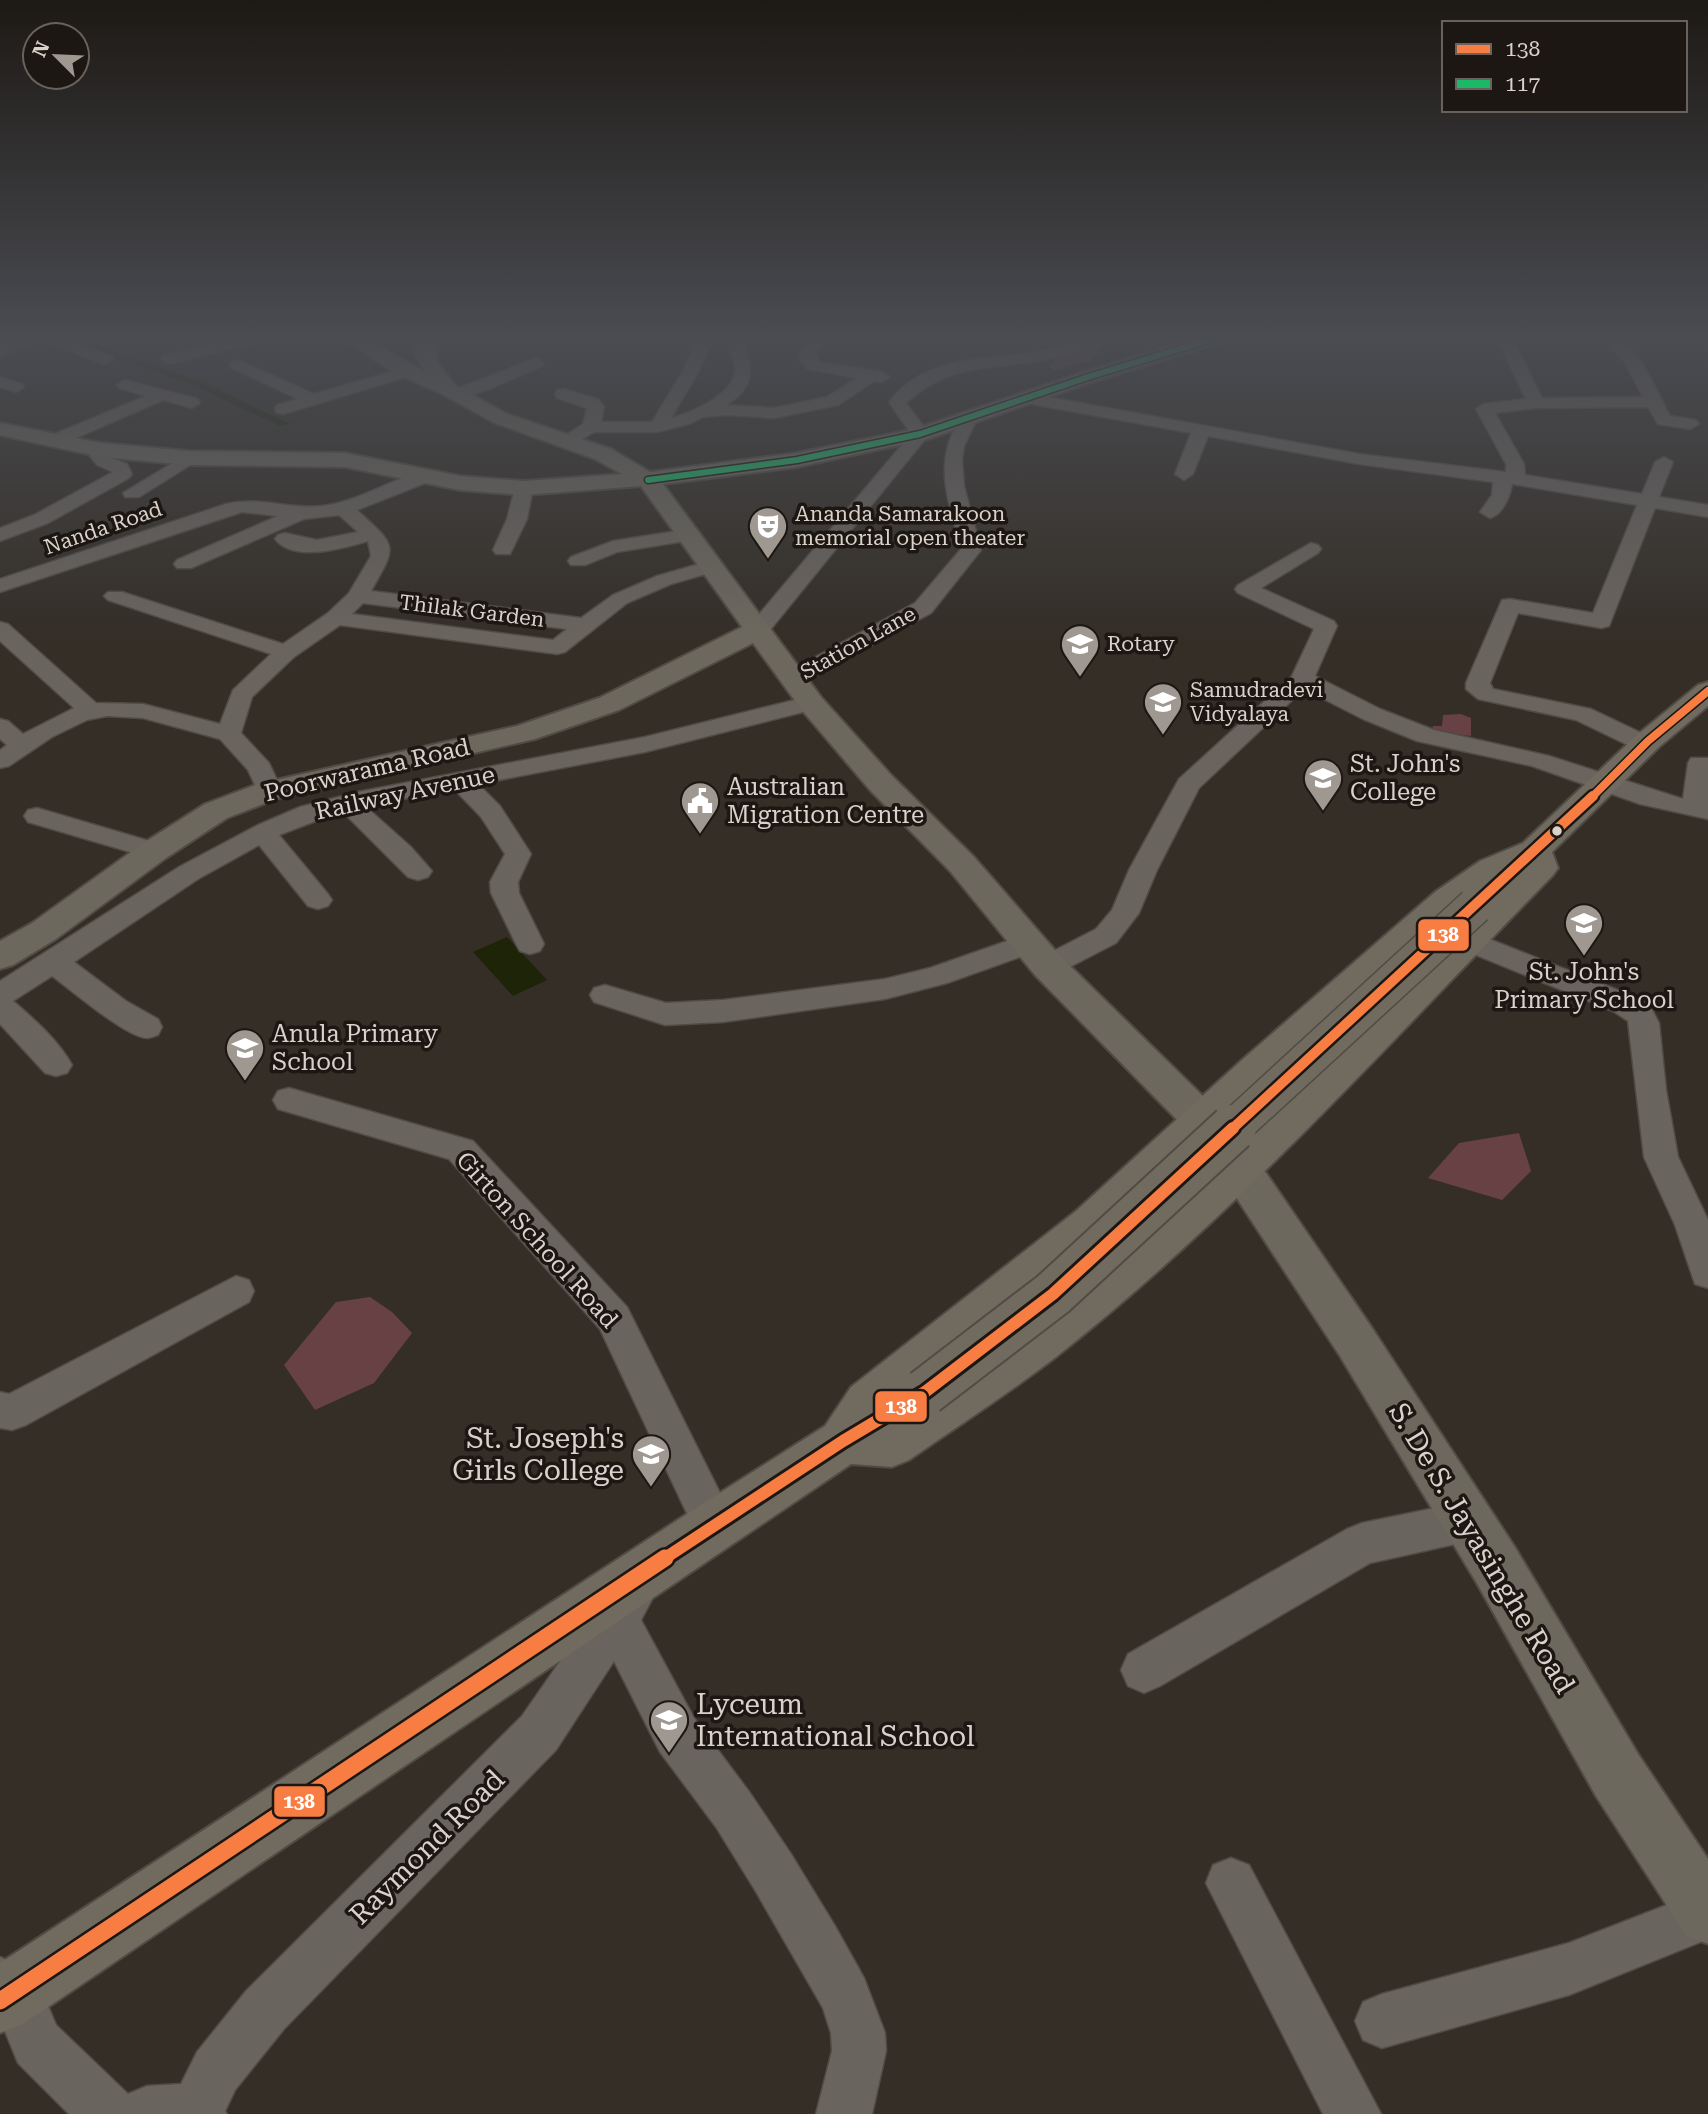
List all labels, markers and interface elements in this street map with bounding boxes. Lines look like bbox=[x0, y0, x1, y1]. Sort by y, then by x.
north arrow bbox=[21, 21, 91, 91]
legend bbox=[1442, 21, 1687, 112]
text: 138 bbox=[1505, 37, 1540, 61]
text: N bbox=[27, 38, 55, 61]
text: 117 bbox=[1505, 72, 1541, 96]
street label: Nanda Road bbox=[41, 496, 166, 559]
place label: Ananda Samarakoon memorial open theater bbox=[795, 502, 1025, 550]
theatre icon: Ananda Samarakoon memorial open theater bbox=[747, 505, 789, 560]
street label: Thilak Garden bbox=[398, 590, 546, 632]
street label: Station Lane bbox=[796, 602, 920, 684]
school or university icon: Rotary bbox=[1059, 623, 1101, 678]
place label: Rotary bbox=[1107, 632, 1175, 656]
place label: Samudradevi Vidyalaya bbox=[1190, 678, 1324, 726]
school or university icon: Samudradevi Vidyalaya bbox=[1142, 681, 1184, 736]
street label: Poorwarama Road bbox=[262, 733, 472, 807]
place label: St. John's College bbox=[1350, 750, 1461, 806]
school or university icon: St. John's College bbox=[1302, 757, 1344, 812]
street label: Railway Avenue bbox=[313, 760, 497, 826]
place label: Australian Migration Centre bbox=[727, 773, 924, 829]
public building icon: Australian Migration Centre bbox=[679, 780, 721, 835]
unlabelled marker bbox=[1550, 824, 1564, 838]
school or university icon: St. John's Primary School bbox=[1563, 902, 1605, 957]
line badge: 138 bbox=[1417, 918, 1470, 952]
text: 138 bbox=[1427, 923, 1459, 946]
place label: St. John's Primary School bbox=[1494, 958, 1674, 1014]
place label: Anula Primary School bbox=[272, 1020, 439, 1076]
school or university icon: Anula Primary School bbox=[224, 1027, 266, 1082]
street label: Girton School Road bbox=[450, 1146, 624, 1334]
line badge: 138 bbox=[874, 1390, 928, 1423]
text: 138 bbox=[885, 1395, 917, 1418]
street label: S. De S. Jayasinghe Road bbox=[1382, 1397, 1582, 1699]
place label: St. Joseph's Girls College bbox=[452, 1422, 624, 1487]
school or university icon: St. Joseph's Girls College bbox=[630, 1433, 672, 1488]
place label: Lyceum International School bbox=[696, 1688, 975, 1753]
school or university icon: Lyceum International School bbox=[648, 1699, 690, 1754]
street label: Raymond Road bbox=[343, 1763, 511, 1931]
line badge: 138 bbox=[273, 1785, 326, 1818]
text: 138 bbox=[283, 1790, 315, 1813]

